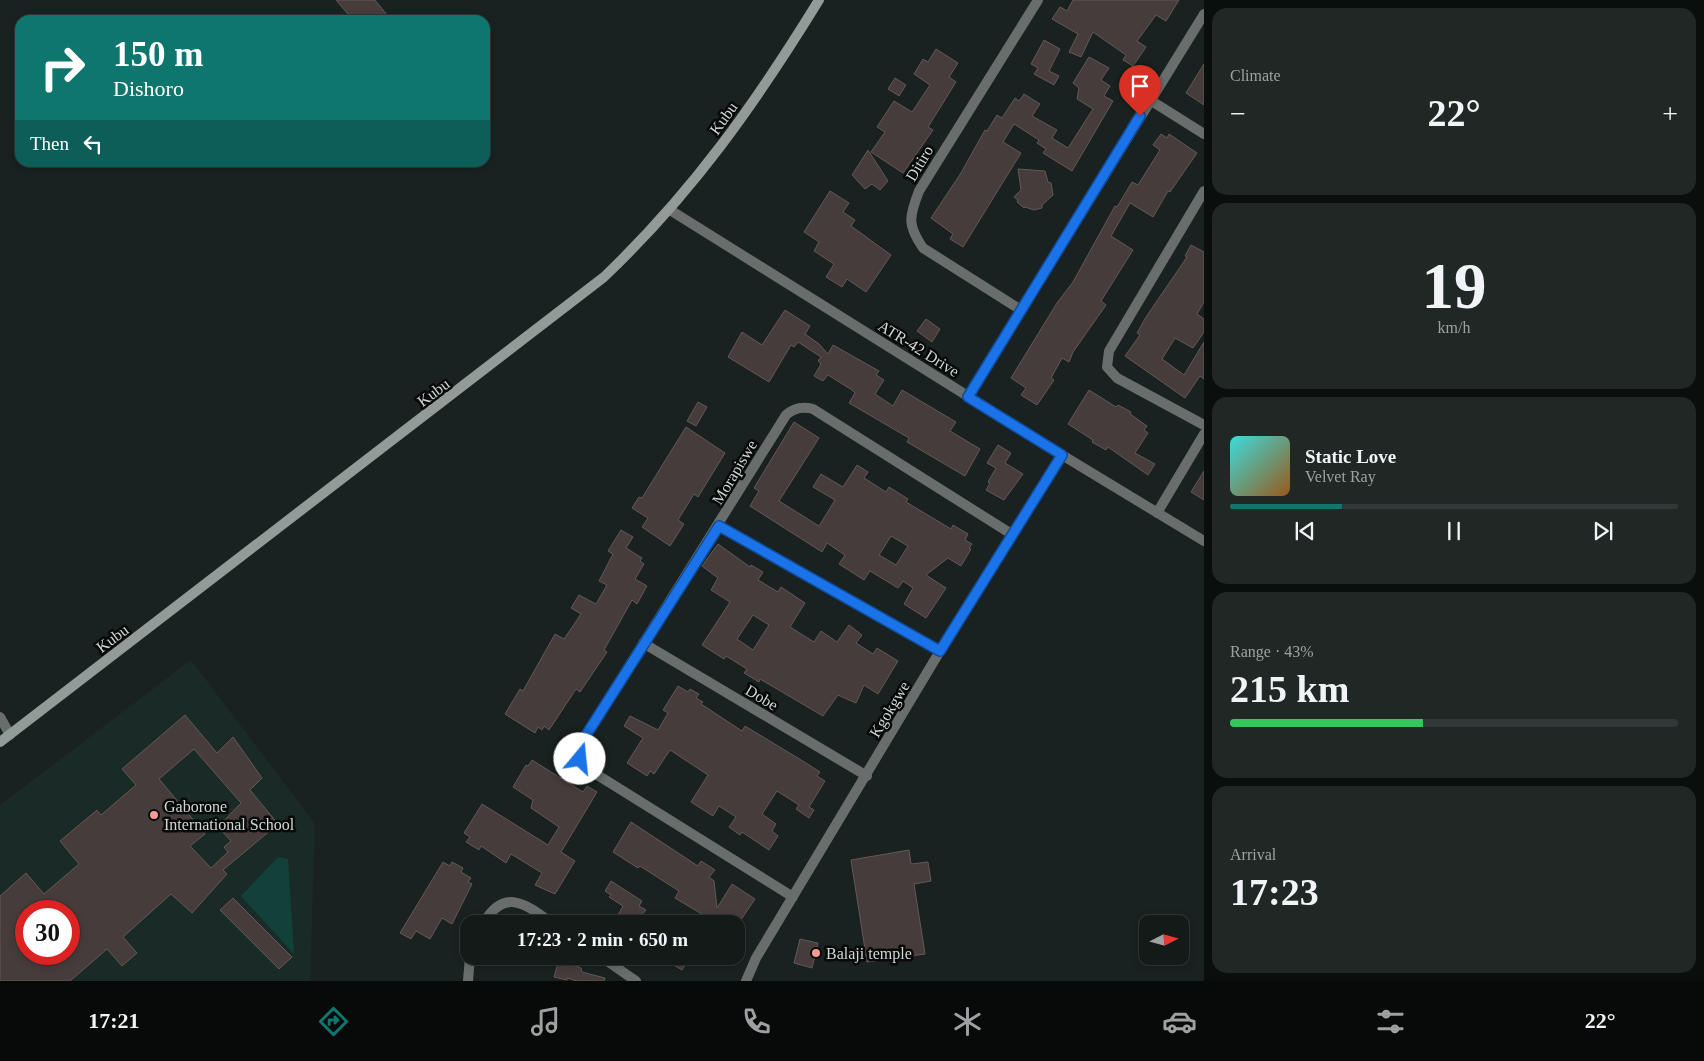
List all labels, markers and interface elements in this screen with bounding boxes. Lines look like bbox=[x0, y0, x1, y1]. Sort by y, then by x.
icon: right bbox=[30, 35, 95, 100]
text: 150 m bbox=[113, 35, 203, 74]
pin bbox=[1119, 65, 1161, 116]
text: Climate bbox=[1230, 67, 1281, 84]
icon: arrive bbox=[1126, 72, 1154, 100]
text: Dishoro bbox=[113, 76, 184, 101]
text: 22° bbox=[1427, 92, 1481, 134]
text: − bbox=[1230, 98, 1246, 129]
text: + bbox=[1662, 98, 1678, 129]
street label: Kubu bbox=[706, 99, 741, 138]
icon: left bbox=[79, 130, 107, 158]
text: Then bbox=[30, 133, 69, 154]
street label: Ditiro bbox=[902, 142, 937, 184]
text: 19 bbox=[1422, 250, 1487, 322]
street label: ATR-42 Drive bbox=[875, 317, 962, 380]
text: km/h bbox=[1438, 319, 1470, 336]
street label: Kubu bbox=[414, 375, 453, 410]
street label: Morapiswe bbox=[709, 437, 761, 508]
text: Static Love bbox=[1305, 446, 1396, 467]
text: Velvet Ray bbox=[1305, 468, 1376, 485]
icon: previous bbox=[1291, 517, 1319, 545]
icon: pause bbox=[1440, 517, 1468, 545]
icon: next bbox=[1589, 517, 1617, 545]
street label: Kubu bbox=[93, 621, 132, 656]
text: Range · 43% bbox=[1230, 643, 1314, 660]
text: 215 km bbox=[1230, 668, 1349, 710]
street label: Kgokgwe bbox=[866, 678, 914, 741]
street label: Dobe bbox=[743, 681, 781, 714]
position arrow bbox=[553, 732, 605, 784]
place label: Gaborone International School bbox=[164, 798, 295, 833]
marker: Gaborone International School bbox=[148, 809, 160, 821]
text: Arrival bbox=[1230, 846, 1276, 863]
text: 17:23 bbox=[1230, 871, 1319, 913]
speed limit sign: 30 bbox=[15, 900, 80, 965]
north arrow bbox=[1139, 915, 1189, 965]
map controls bbox=[1139, 915, 1189, 965]
text: 17:23 · 2 min · 650 m bbox=[517, 929, 688, 950]
place label: Balaji temple bbox=[826, 945, 912, 963]
marker: Balaji temple bbox=[810, 947, 822, 959]
icon: directions bbox=[316, 1004, 351, 1039]
icon: music bbox=[528, 1004, 563, 1039]
icon: phone bbox=[739, 1004, 774, 1039]
icon: climate bbox=[950, 1004, 985, 1039]
icon: car bbox=[1162, 1004, 1197, 1039]
icon: filters bbox=[1373, 1004, 1408, 1039]
text: 17:21 bbox=[88, 1008, 140, 1033]
text: 22° bbox=[1585, 1008, 1616, 1033]

